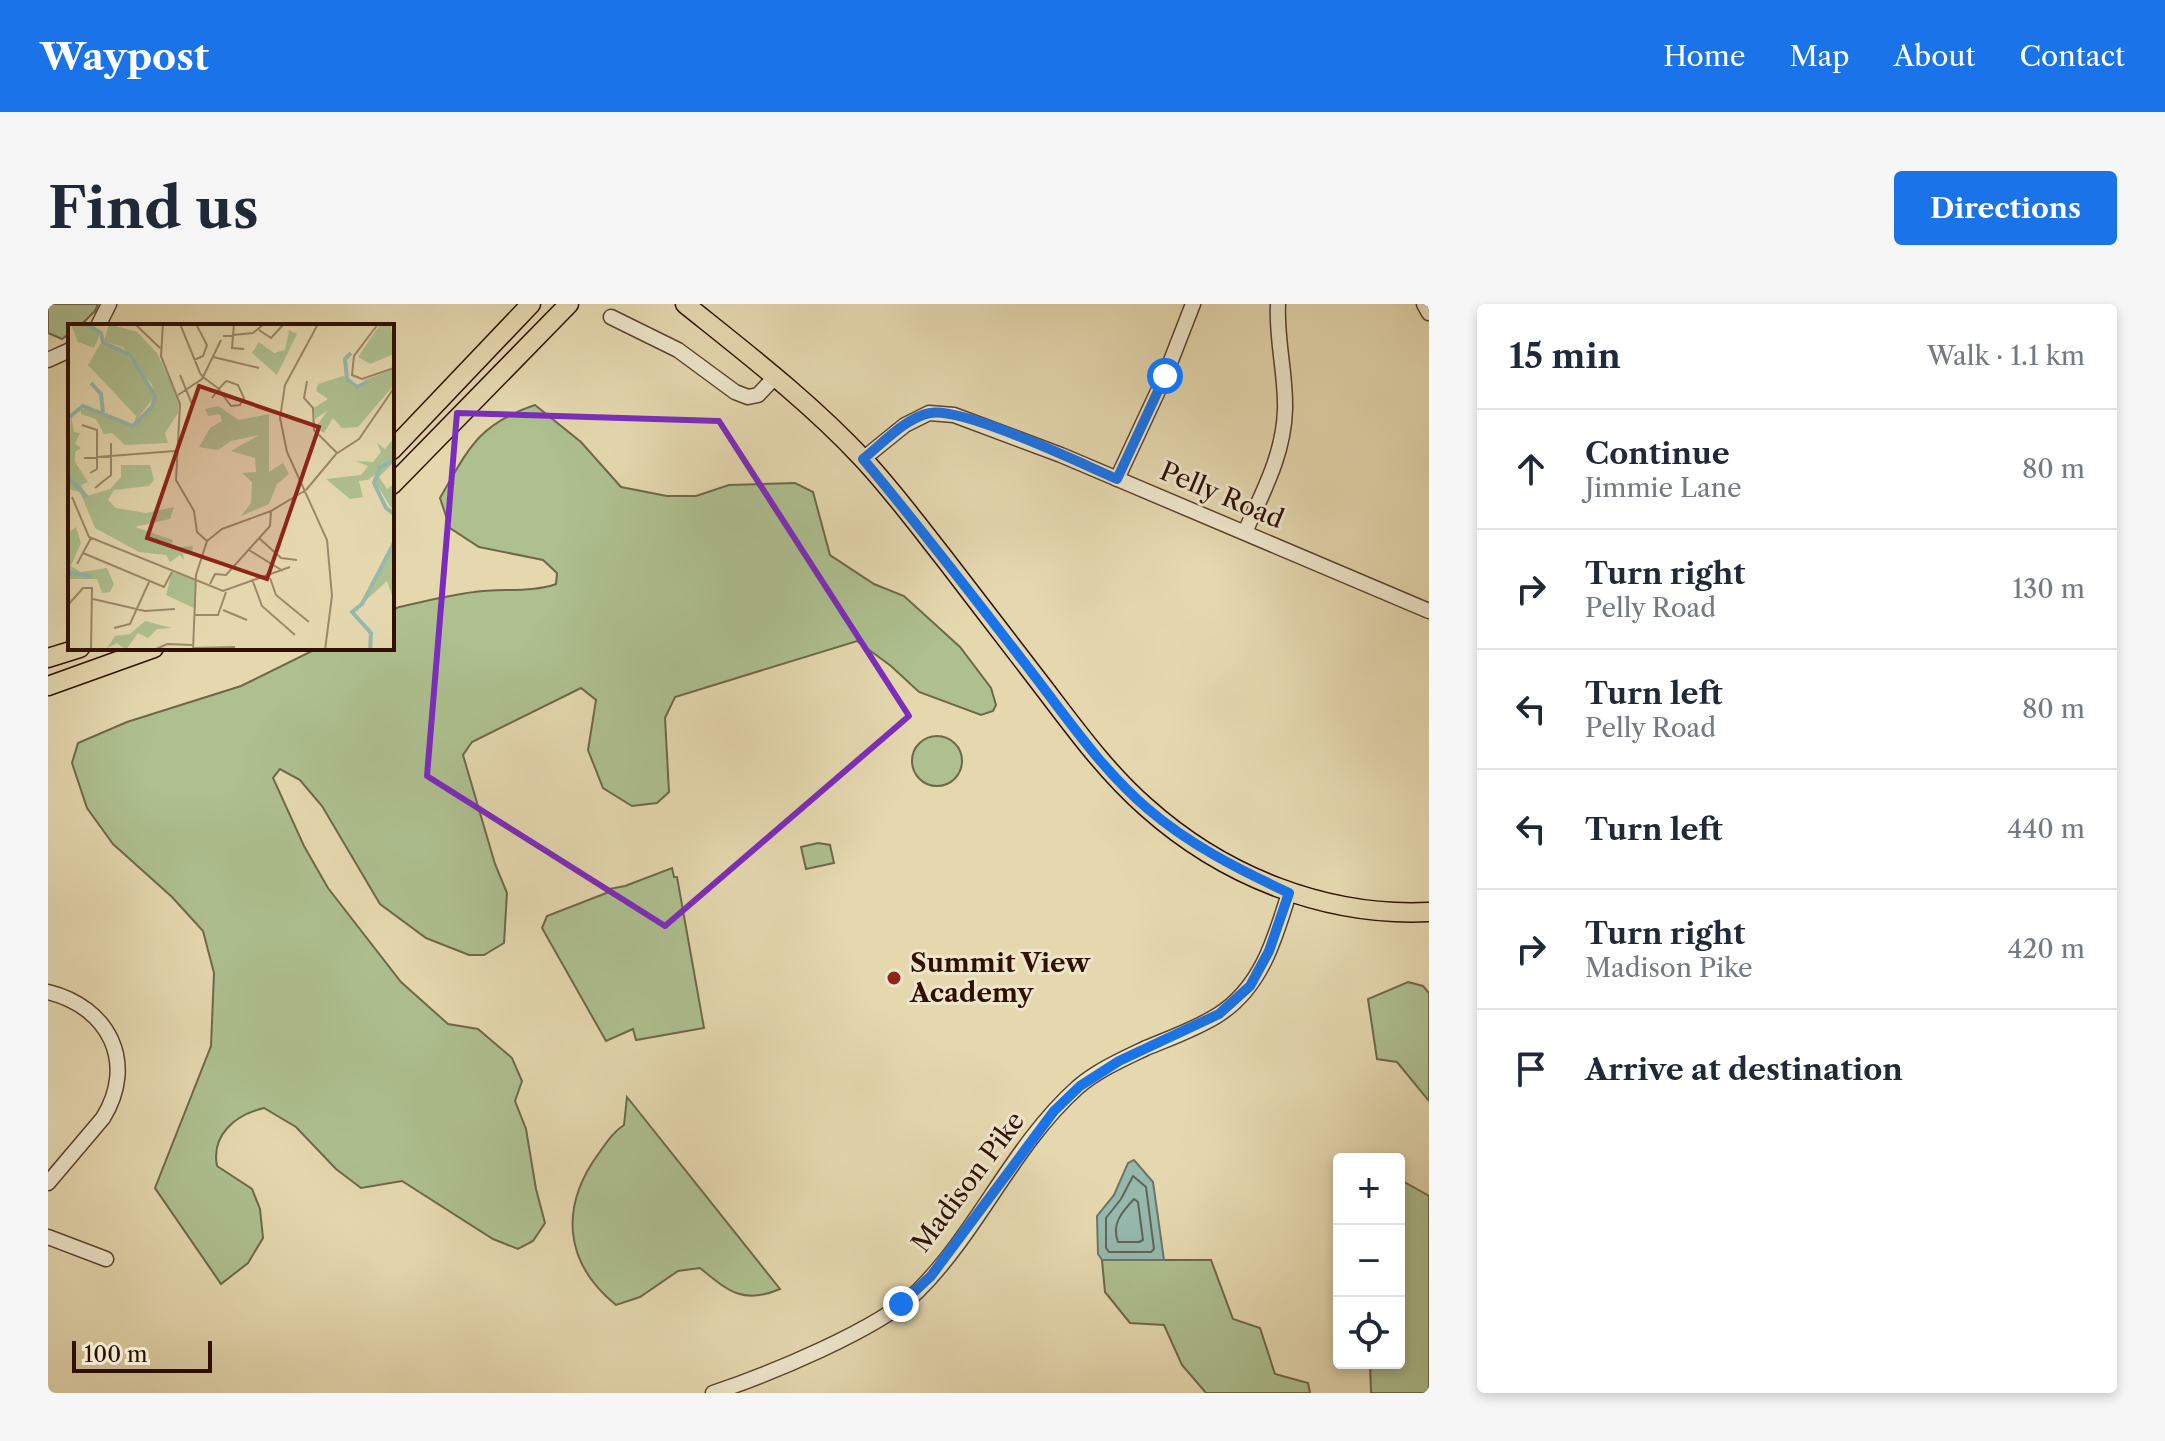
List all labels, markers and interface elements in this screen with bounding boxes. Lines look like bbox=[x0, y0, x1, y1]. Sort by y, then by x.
text: Waypost bbox=[40, 33, 209, 80]
text: Home bbox=[1663, 39, 1745, 73]
text: Map bbox=[1789, 39, 1849, 73]
text: About bbox=[1893, 39, 1975, 73]
text: Contact bbox=[2019, 39, 2125, 73]
button: Directions bbox=[1894, 171, 2117, 245]
text: Find us bbox=[48, 174, 259, 243]
inset map bbox=[68, 324, 394, 650]
text: 15 min bbox=[1509, 335, 1621, 377]
text: Walk · 1.1 km bbox=[1927, 340, 2085, 372]
route start bbox=[1147, 358, 1183, 394]
text: Continue bbox=[1585, 435, 1730, 472]
icon: ahead bbox=[1509, 447, 1553, 491]
text: 80 m bbox=[2022, 453, 2085, 485]
street label: Pelly Road bbox=[1155, 455, 1289, 535]
text: Jimmie Lane bbox=[1585, 472, 1742, 504]
text: Turn right bbox=[1585, 555, 1745, 592]
icon: right bbox=[1509, 567, 1553, 611]
text: 130 m bbox=[2012, 573, 2085, 605]
text: Pelly Road bbox=[1585, 592, 1716, 624]
text: Turn left bbox=[1585, 675, 1722, 712]
icon: left bbox=[1509, 687, 1553, 731]
text: 80 m bbox=[2022, 693, 2085, 725]
text: Pelly Road bbox=[1585, 712, 1716, 744]
icon: left bbox=[1509, 807, 1553, 851]
text: Turn left bbox=[1585, 811, 1722, 848]
text: 440 m bbox=[2007, 813, 2085, 845]
text: Turn right bbox=[1585, 915, 1745, 952]
icon: right bbox=[1509, 927, 1553, 971]
text: 420 m bbox=[2007, 933, 2085, 965]
place label: Summit View Academy bbox=[909, 947, 1091, 1009]
text: Madison Pike bbox=[1585, 952, 1753, 984]
marker: Summit View Academy bbox=[885, 969, 903, 987]
icon: arrive bbox=[1509, 1047, 1553, 1091]
text: Arrive at destination bbox=[1585, 1051, 1903, 1088]
street label: Madison Pike bbox=[905, 1105, 1031, 1259]
map controls bbox=[1333, 1153, 1405, 1369]
button: + bbox=[1333, 1153, 1405, 1225]
button: − bbox=[1333, 1225, 1405, 1297]
route end bbox=[883, 1286, 919, 1322]
button: locate bbox=[1333, 1297, 1405, 1369]
scale bar bbox=[72, 1337, 212, 1373]
text: 100 m bbox=[84, 1341, 147, 1368]

